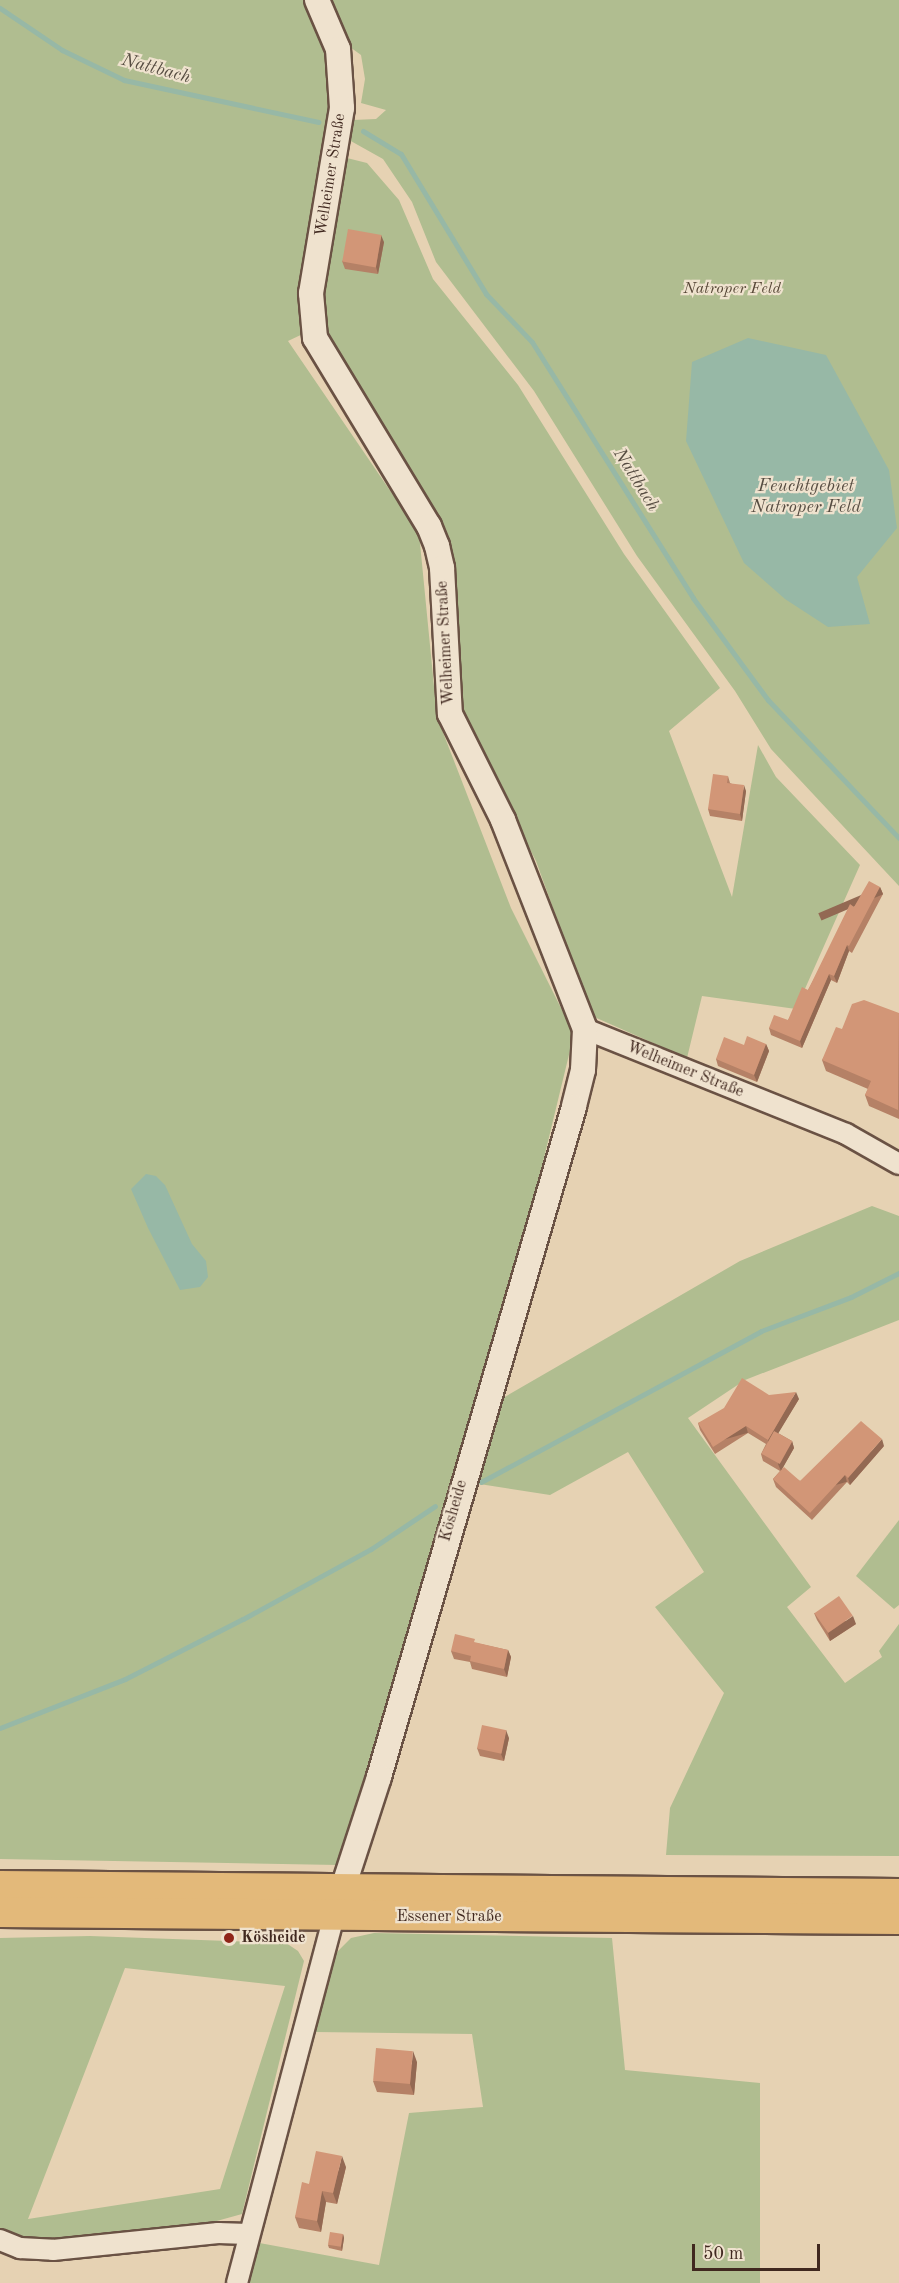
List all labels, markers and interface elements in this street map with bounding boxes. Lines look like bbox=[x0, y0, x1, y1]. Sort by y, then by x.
water label: Nattbach bbox=[119, 49, 193, 89]
street label: Welheimer Straße bbox=[312, 112, 350, 238]
park label: Natroper Feld bbox=[683, 279, 781, 299]
water label: Nattbach bbox=[608, 444, 664, 516]
water label: Feuchtgebiet Natroper Feld bbox=[751, 476, 861, 518]
street label: Welheimer Straße bbox=[433, 580, 459, 706]
street label: Welheimer Straße bbox=[624, 1038, 746, 1102]
street label: Kösheide bbox=[436, 1478, 472, 1544]
street label: Essener Straße bbox=[396, 1907, 502, 1927]
place label: Kösheide bbox=[241, 1928, 306, 1948]
marker: Kösheide bbox=[222, 1931, 236, 1945]
scale bar bbox=[695, 2232, 822, 2270]
text: 50 m bbox=[703, 2245, 743, 2263]

